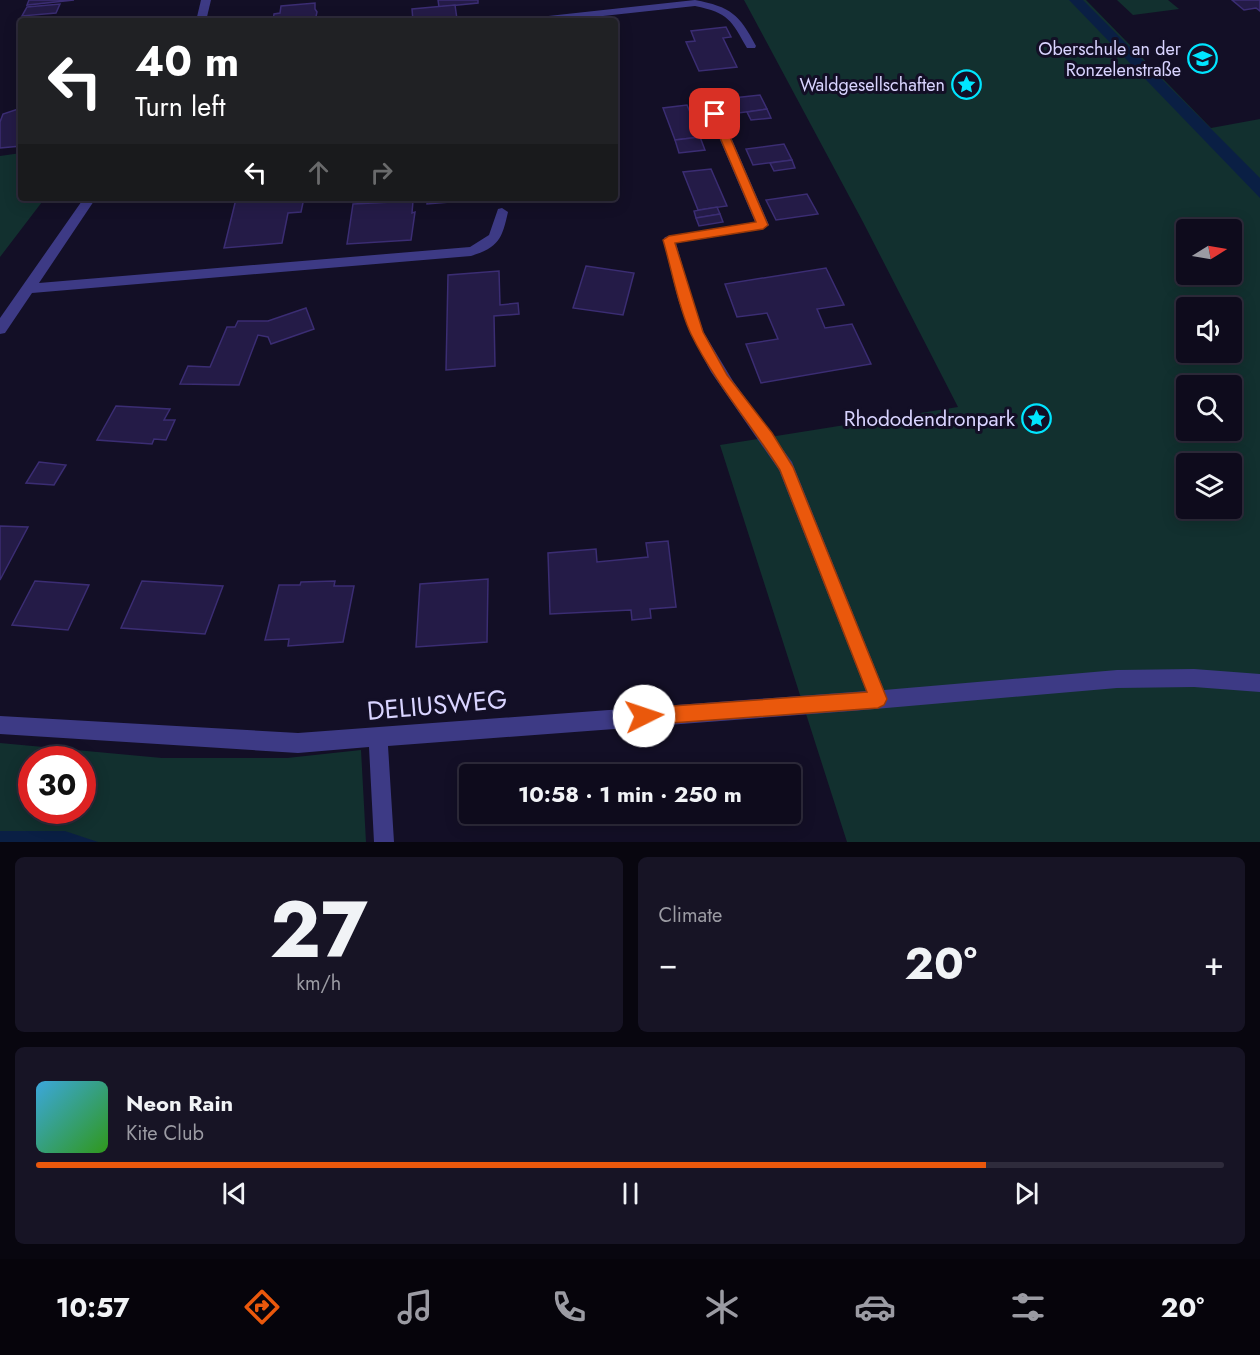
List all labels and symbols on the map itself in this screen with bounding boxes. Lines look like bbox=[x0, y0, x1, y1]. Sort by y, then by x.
place label: Oberschule an der Ronzelenstraße bbox=[1038, 36, 1182, 83]
school or university icon: Oberschule an der Ronzelenstraße bbox=[1186, 43, 1218, 75]
place icon: Waldgesellschaften bbox=[950, 69, 982, 101]
place label: Waldgesellschaften bbox=[799, 72, 945, 98]
pin bbox=[689, 88, 740, 139]
north arrow bbox=[1176, 219, 1242, 285]
place icon: Rhododendronpark bbox=[1020, 403, 1052, 435]
place label: Rhododendronpark bbox=[844, 404, 1016, 434]
street label: DELIUSWEG bbox=[365, 680, 509, 730]
position arrow bbox=[612, 684, 676, 748]
speed limit sign: 30 bbox=[18, 746, 96, 824]

